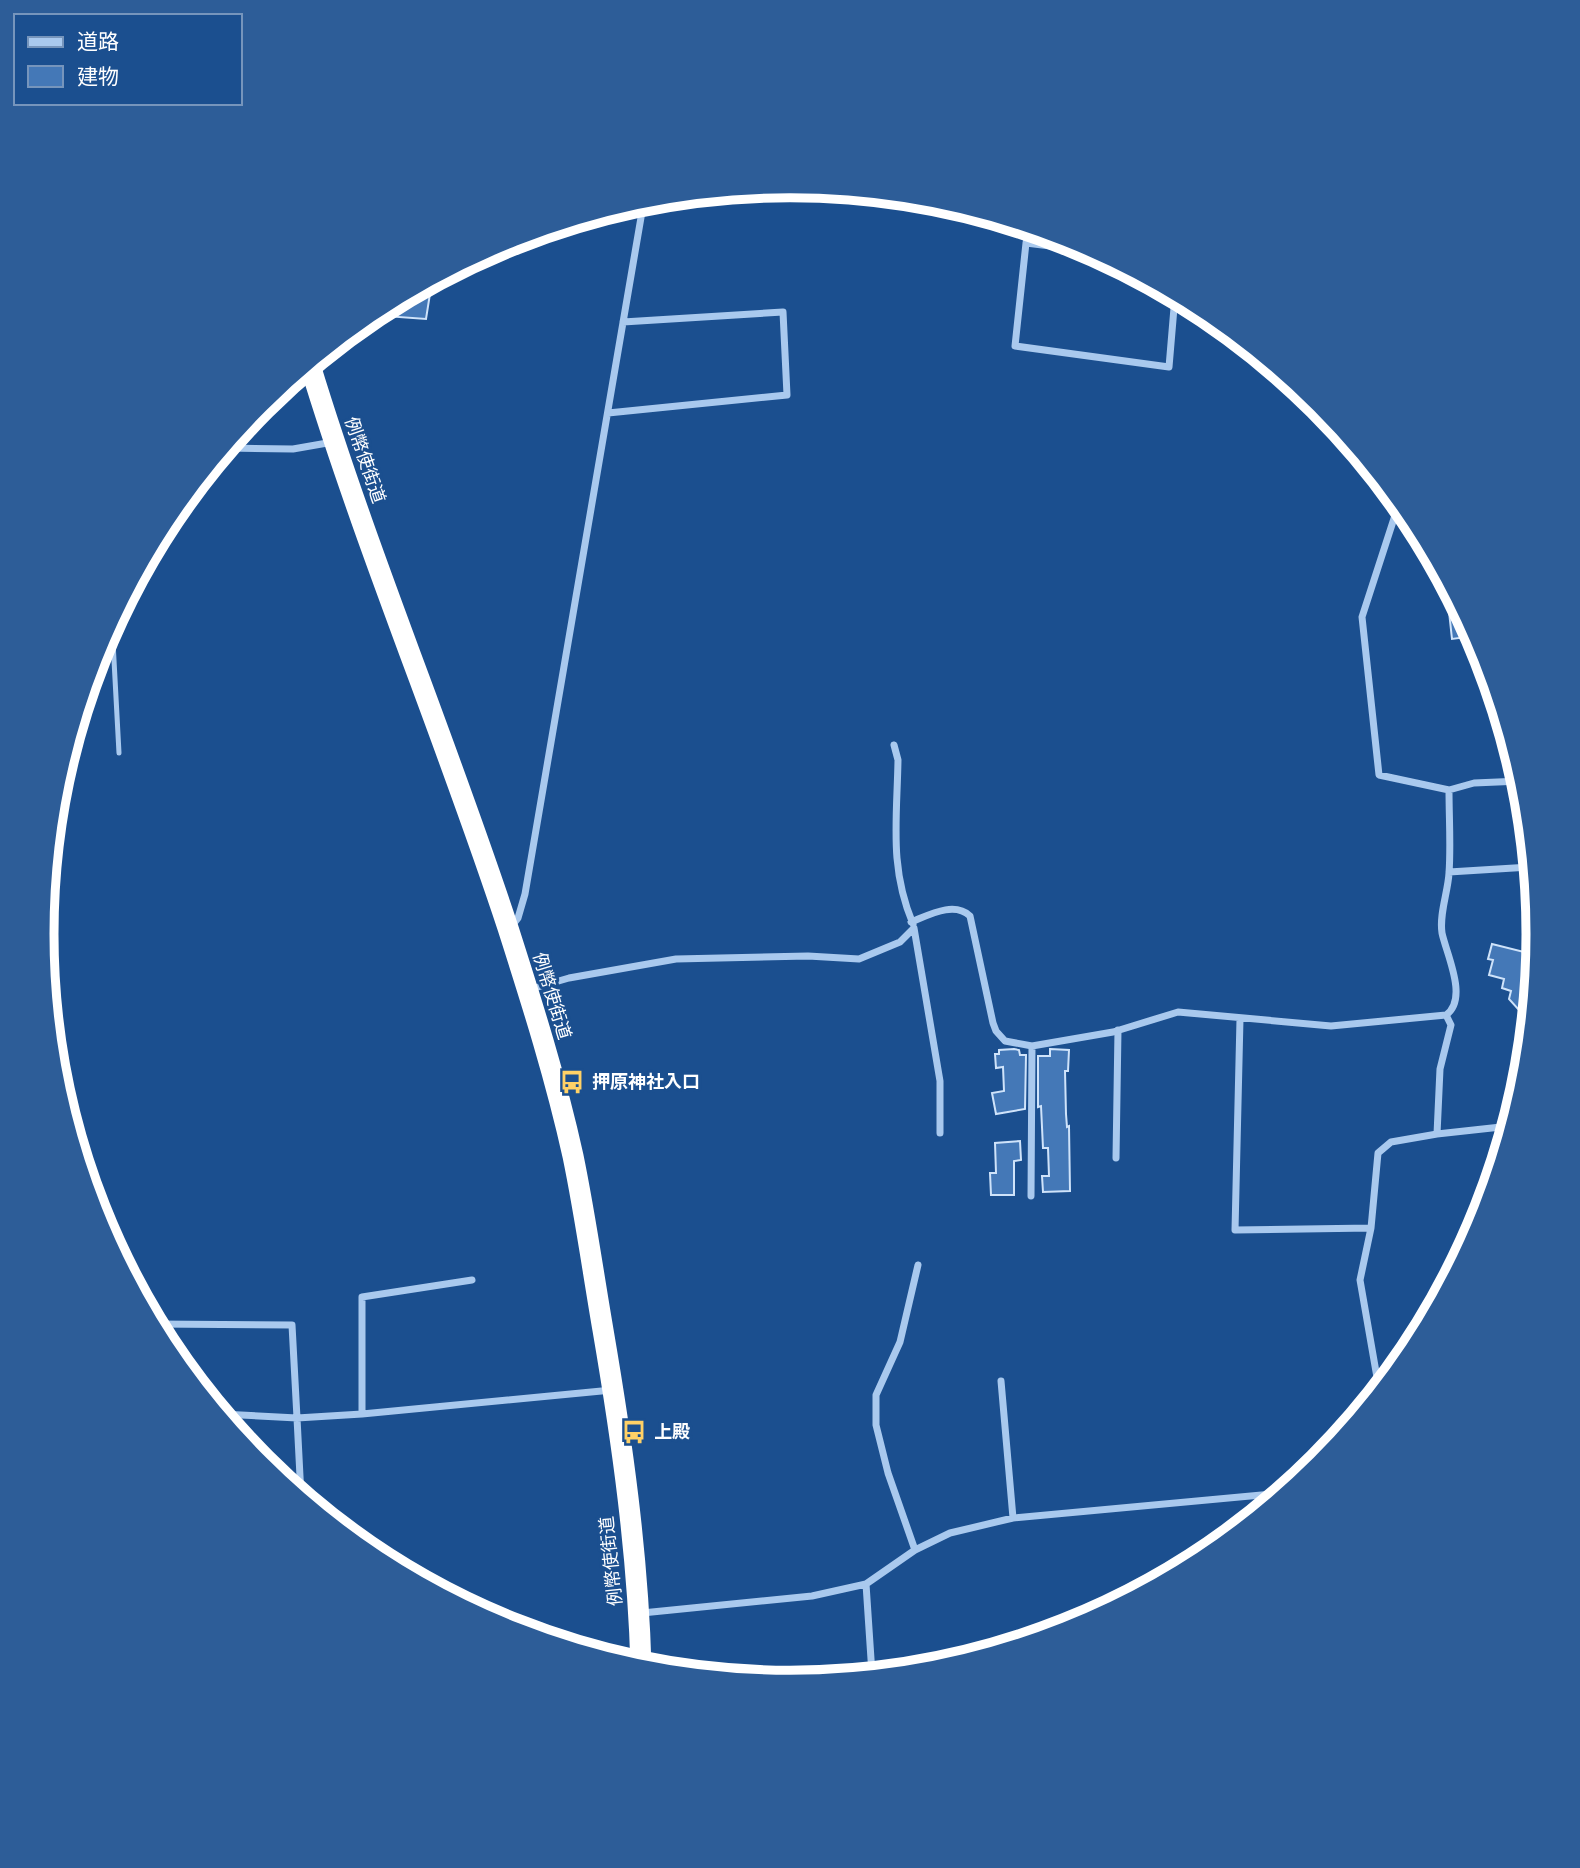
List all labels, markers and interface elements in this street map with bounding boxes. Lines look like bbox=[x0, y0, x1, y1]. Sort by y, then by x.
legend bbox=[14, 14, 242, 105]
text: 道路 bbox=[77, 29, 119, 55]
text: 建物 bbox=[77, 64, 119, 90]
street label: 例幣使街道 bbox=[340, 414, 390, 506]
street label: 例幣使街道 bbox=[528, 950, 576, 1042]
bus stop icon: 押原神社入口 bbox=[558, 1068, 586, 1096]
place label: 押原神社入口 bbox=[592, 1071, 700, 1093]
bus stop icon: 上殿 bbox=[620, 1418, 648, 1446]
place label: 上殿 bbox=[654, 1421, 690, 1443]
street label: 例幣使街道 bbox=[595, 1515, 627, 1607]

